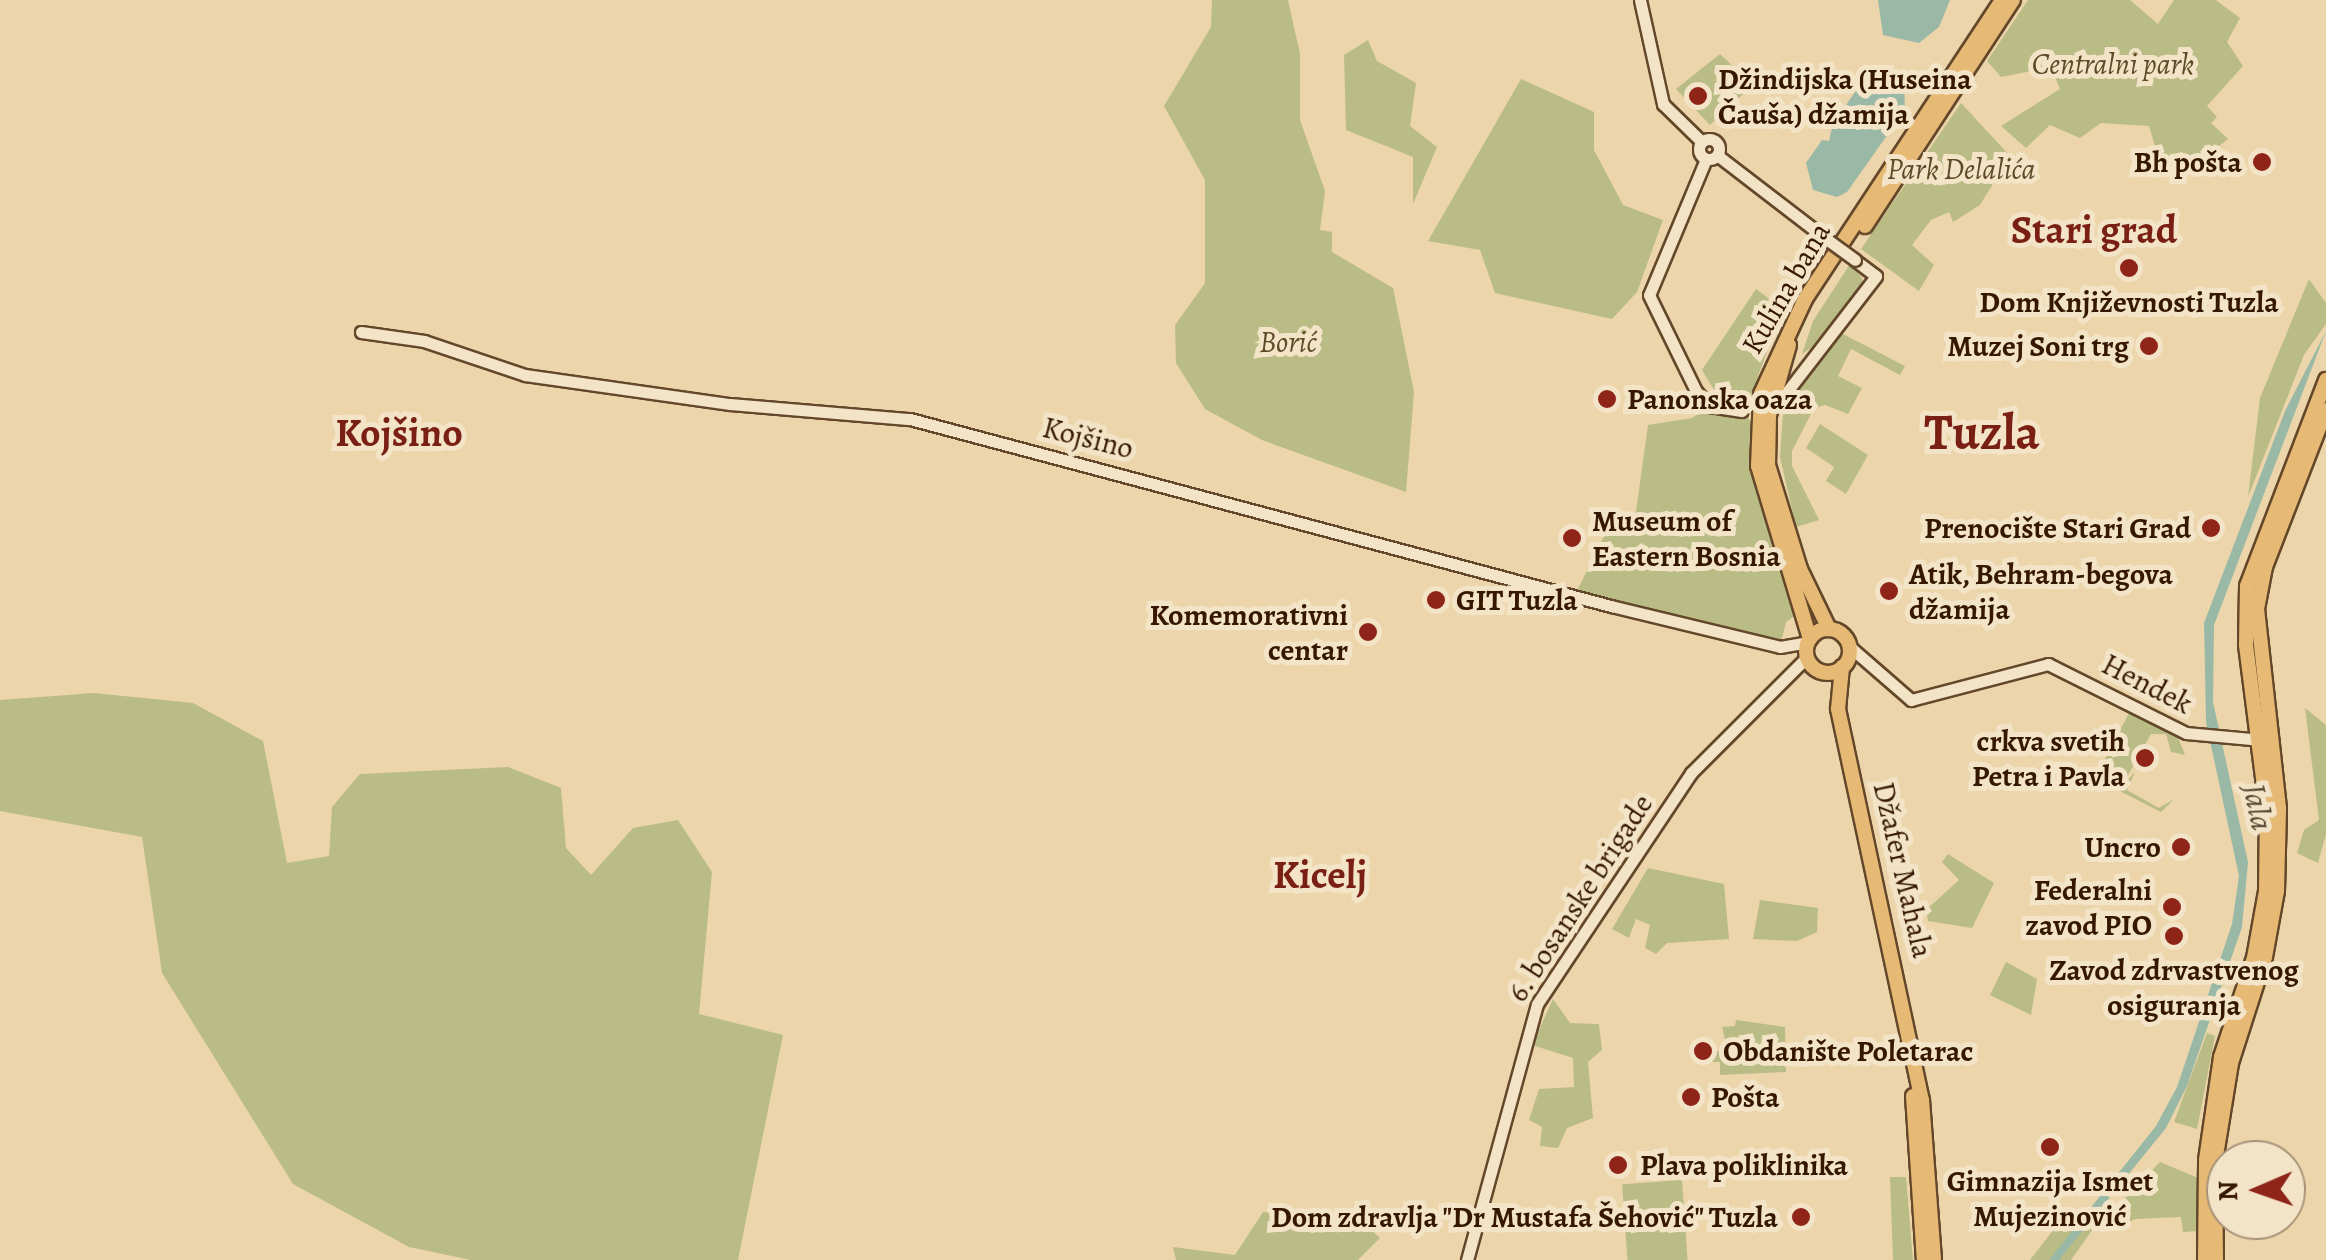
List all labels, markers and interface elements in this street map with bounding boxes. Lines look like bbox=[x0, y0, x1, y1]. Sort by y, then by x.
park label: Centralni park bbox=[2032, 46, 2194, 82]
place label: Džindijska (Huseina Čauša) džamija bbox=[1718, 61, 1972, 132]
marker: Džindijska (Huseina Čauša) džamija bbox=[1687, 85, 1709, 107]
place label: Bh pošta bbox=[2133, 144, 2242, 180]
park label: Park Delalića bbox=[1887, 151, 2035, 187]
marker: Bh pošta bbox=[2251, 151, 2273, 173]
district label: Stari grad bbox=[2011, 206, 2177, 254]
street label: Kulina bana bbox=[1734, 216, 1838, 360]
marker: Dom Književnosti Tuzla bbox=[2118, 257, 2140, 279]
place label: Dom Književnosti Tuzla bbox=[1979, 284, 2279, 320]
park label: Borić bbox=[1259, 324, 1317, 360]
place label: Muzej Soni trg bbox=[1947, 328, 2129, 364]
marker: Muzej Soni trg bbox=[2138, 335, 2160, 357]
place label: Panonska oaza bbox=[1627, 381, 1813, 417]
marker: Panonska oaza bbox=[1596, 388, 1618, 410]
district label: Tuzla bbox=[1924, 403, 2040, 463]
district label: Kojšino bbox=[335, 409, 463, 457]
street label: Kojšino bbox=[1039, 409, 1137, 467]
place label: Museum of Eastern Bosnia bbox=[1592, 503, 1781, 574]
place label: Prenocište Stari Grad bbox=[1924, 510, 2191, 546]
marker: Prenocište Stari Grad bbox=[2200, 517, 2222, 539]
marker: Museum of Eastern Bosnia bbox=[1561, 527, 1583, 549]
place label: Atik, Behram-begova džamija bbox=[1909, 556, 2174, 626]
marker: Atik, Behram-begova džamija bbox=[1878, 580, 1900, 602]
place label: GIT Tuzla bbox=[1456, 582, 1578, 618]
marker: GIT Tuzla bbox=[1425, 589, 1447, 611]
place label: Komemorativni centar bbox=[1149, 597, 1348, 668]
marker: Komemorativni centar bbox=[1357, 621, 1379, 643]
street label: Hendek bbox=[2096, 646, 2198, 722]
place label: crkva svetih Petra i Pavla bbox=[1972, 723, 2125, 794]
marker: crkva svetih Petra i Pavla bbox=[2134, 747, 2156, 769]
street label: Džafer Mahala bbox=[1865, 779, 1941, 961]
water label: Jala bbox=[2234, 780, 2282, 834]
street label: 6. bosanske brigade bbox=[1499, 787, 1661, 1009]
place label: Uncro bbox=[2084, 829, 2161, 865]
marker: Uncro bbox=[2170, 836, 2192, 858]
district label: Kicelj bbox=[1273, 851, 1367, 899]
place label: Federalni zavod PIO bbox=[2025, 872, 2152, 942]
marker: Federalni zavod PIO bbox=[2161, 896, 2183, 918]
marker: Zavod zdrvastvenog osiguranja bbox=[2163, 925, 2185, 947]
place label: Zavod zdrvastvenog osiguranja bbox=[2049, 952, 2299, 1022]
place label: Obdanište Poletarac bbox=[1723, 1033, 1974, 1069]
marker: Obdanište Poletarac bbox=[1692, 1040, 1714, 1062]
place label: Pošta bbox=[1711, 1079, 1779, 1115]
marker: Pošta bbox=[1680, 1086, 1702, 1108]
marker: Gimnazija Ismet Mujezinović bbox=[2039, 1136, 2061, 1158]
north arrow bbox=[2206, 1140, 2306, 1240]
place label: Plava poliklinika bbox=[1640, 1147, 1848, 1183]
marker: Plava poliklinika bbox=[1605, 1152, 1631, 1178]
place label: Gimnazija Ismet Mujezinović bbox=[1947, 1163, 2153, 1234]
text: N bbox=[2209, 1180, 2247, 1202]
place label: Dom zdravlja "Dr Mustafa Šehović" Tuzla bbox=[1270, 1199, 1778, 1235]
marker: Dom zdravlja "Dr Mustafa Šehović" Tuzla bbox=[1788, 1204, 1814, 1230]

